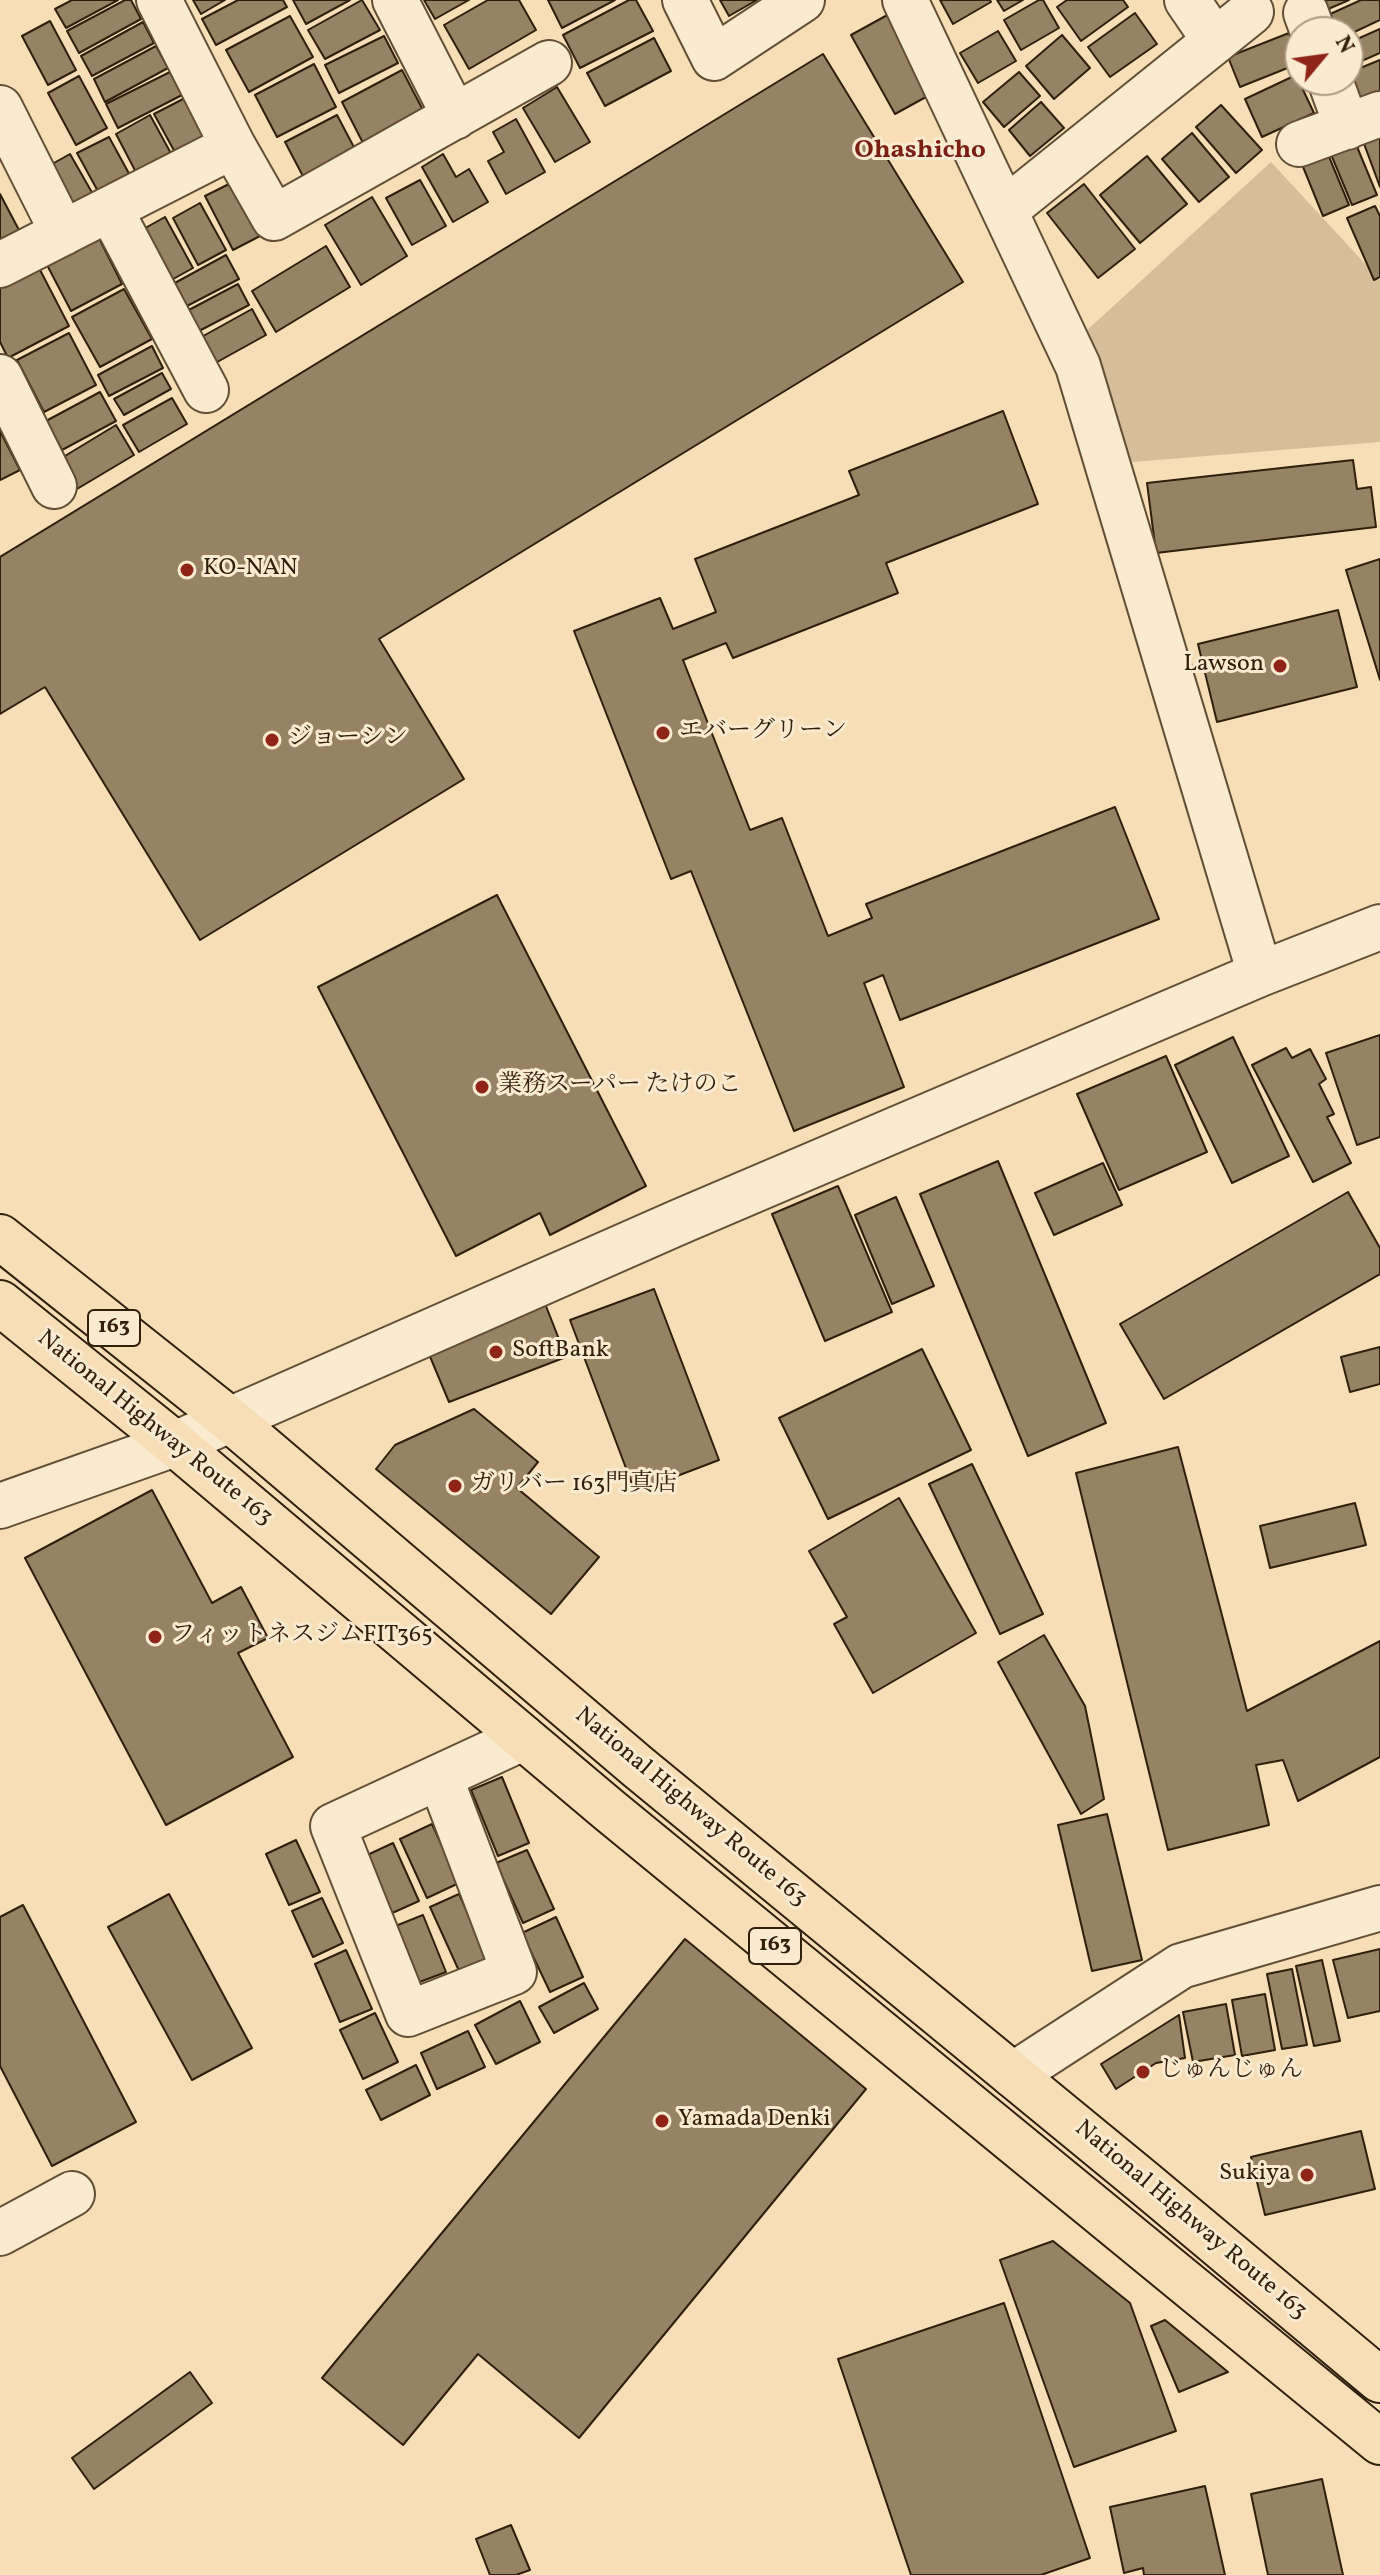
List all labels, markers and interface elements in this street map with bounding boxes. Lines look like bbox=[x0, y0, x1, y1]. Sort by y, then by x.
north arrow bbox=[1284, 16, 1364, 96]
text: N bbox=[1326, 31, 1361, 60]
district label: Ohashicho bbox=[854, 136, 986, 168]
place label: KO-NAN bbox=[203, 556, 297, 584]
marker: KO-NAN bbox=[178, 561, 196, 579]
place label: Lawson bbox=[1183, 652, 1264, 680]
marker: Lawson bbox=[1271, 657, 1289, 675]
place label: エバーグリーン bbox=[679, 719, 847, 747]
marker: エバーグリーン bbox=[654, 724, 672, 742]
place label: ジョーシン bbox=[288, 726, 408, 754]
marker: ジョーシン bbox=[263, 731, 281, 749]
place label: 業務スーパー たけのこ bbox=[498, 1073, 742, 1101]
marker: 業務スーパー たけのこ bbox=[473, 1078, 491, 1096]
road number: 163 bbox=[88, 1310, 140, 1346]
street label: National Highway Route 163 bbox=[30, 1325, 278, 1533]
place label: SoftBank bbox=[512, 1338, 609, 1366]
marker: SoftBank bbox=[487, 1343, 505, 1361]
place label: ガリバー 163門真店 bbox=[471, 1472, 677, 1500]
marker: ガリバー 163門真店 bbox=[446, 1477, 464, 1495]
place label: フィットネスジムFIT365 bbox=[171, 1623, 433, 1651]
marker: フィットネスジムFIT365 bbox=[146, 1628, 164, 1646]
street label: National Highway Route 163 bbox=[568, 1702, 812, 1914]
road number: 163 bbox=[749, 1928, 801, 1964]
place label: じゅんじゅん bbox=[1159, 2058, 1303, 2086]
marker: じゅんじゅん bbox=[1134, 2063, 1152, 2081]
place label: Yamada Denki bbox=[678, 2107, 831, 2135]
marker: Yamada Denki bbox=[653, 2112, 671, 2130]
street label: National Highway Route 163 bbox=[1068, 2115, 1312, 2327]
place label: Sukiya bbox=[1219, 2161, 1291, 2189]
marker: Sukiya bbox=[1298, 2166, 1316, 2184]

